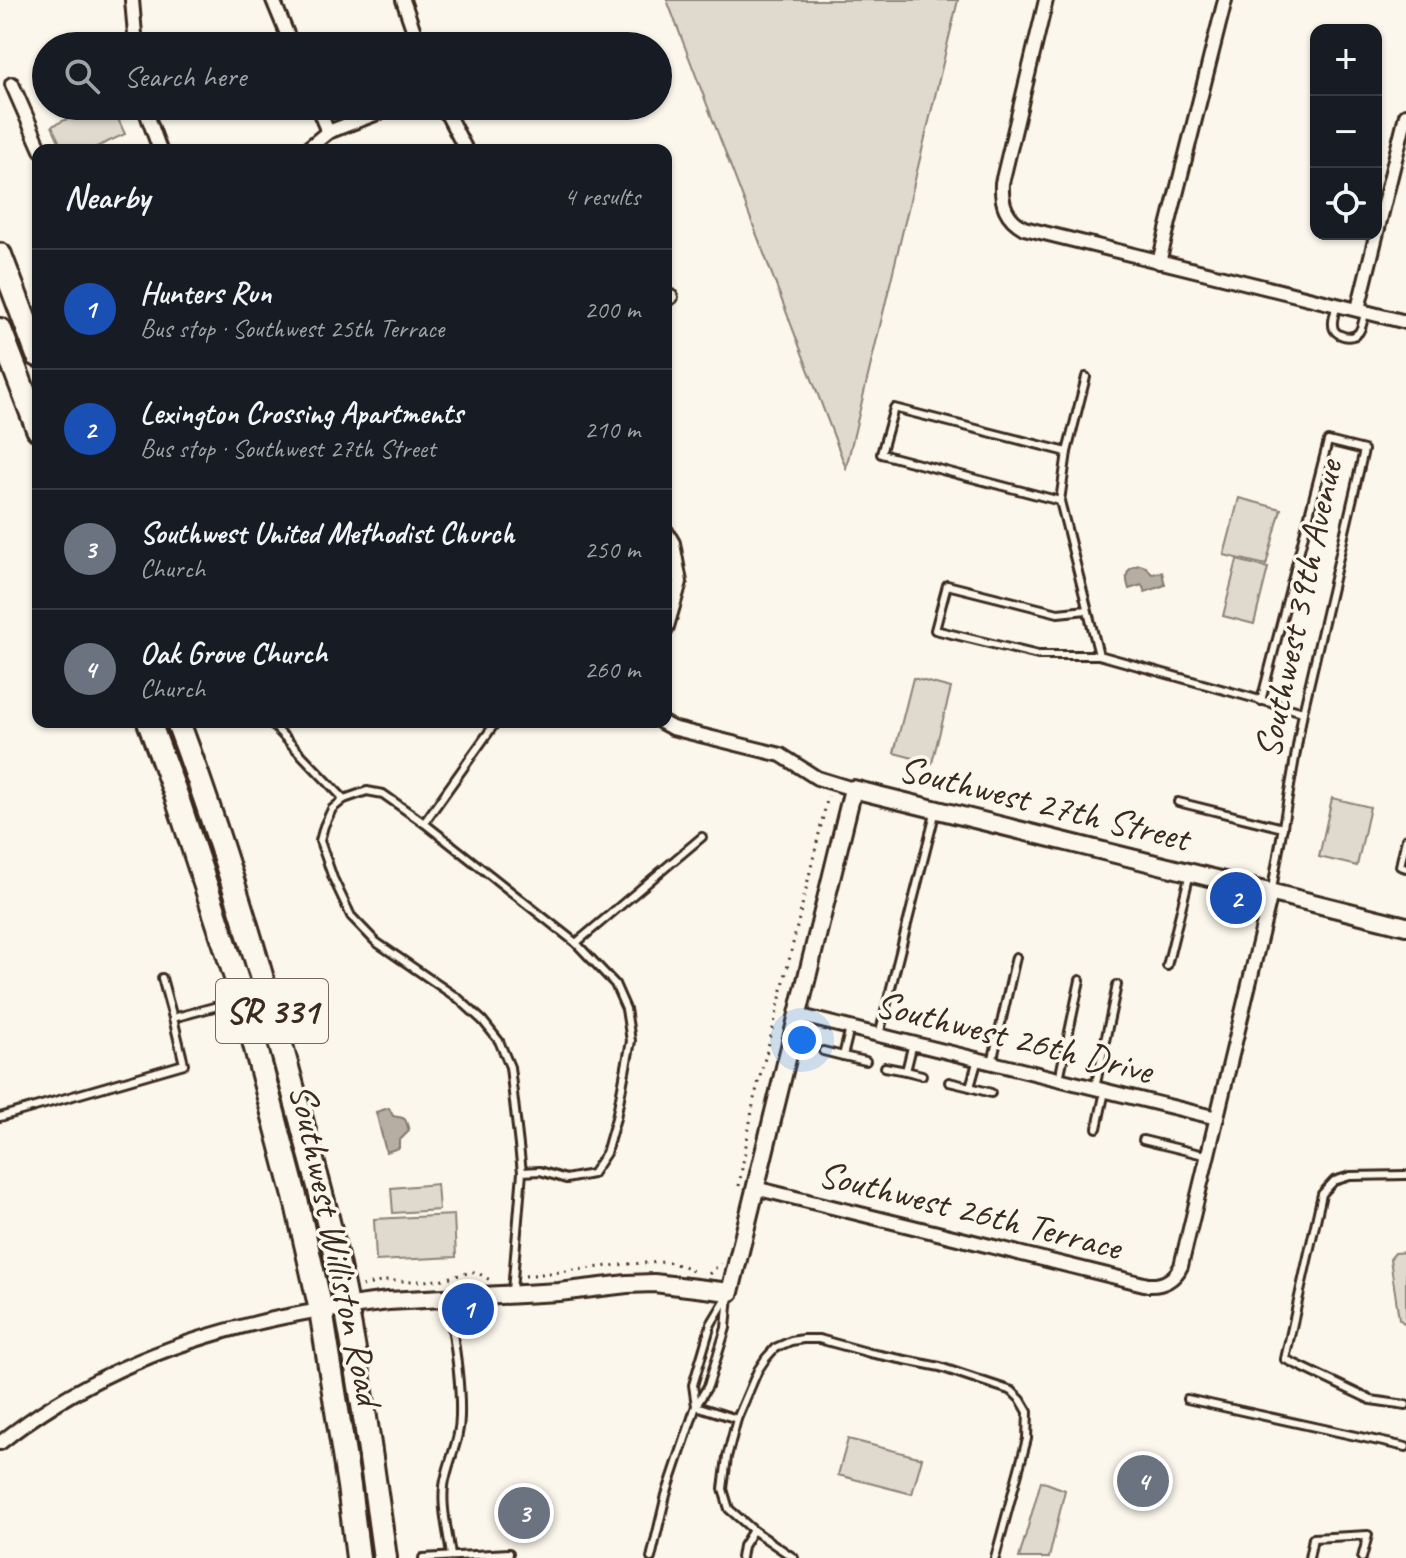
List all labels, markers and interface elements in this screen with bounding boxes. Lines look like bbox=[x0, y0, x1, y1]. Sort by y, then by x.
map controls bbox=[1310, 24, 1382, 240]
button: + bbox=[1310, 24, 1382, 96]
search box bbox=[32, 32, 672, 120]
icon: search bbox=[60, 54, 104, 98]
text: Search here bbox=[124, 57, 246, 95]
button: − bbox=[1310, 96, 1382, 168]
button: locate bbox=[1310, 168, 1382, 240]
text: Nearby bbox=[64, 175, 150, 218]
text: 4 results bbox=[564, 180, 640, 213]
text: Hunters Run bbox=[140, 274, 271, 312]
text: 1 bbox=[84, 293, 96, 326]
text: 200 m bbox=[584, 293, 640, 326]
text: Bus stop · Southwest 25th Terrace bbox=[140, 312, 444, 345]
text: Lexington Crossing Apartments bbox=[140, 394, 463, 432]
text: 2 bbox=[84, 413, 96, 446]
text: 210 m bbox=[584, 413, 640, 446]
text: Bus stop · Southwest 27th Street bbox=[140, 432, 436, 465]
street label: Southwest 39th Avenue bbox=[1244, 453, 1353, 762]
text: Southwest United Methodist Church bbox=[140, 514, 514, 552]
text: 3 bbox=[84, 533, 96, 566]
text: 250 m bbox=[584, 533, 640, 566]
text: Church bbox=[140, 552, 205, 585]
text: Oak Grove Church bbox=[140, 634, 327, 672]
text: 4 bbox=[84, 653, 96, 686]
text: 260 m bbox=[584, 653, 640, 686]
text: Church bbox=[140, 672, 205, 705]
street label: Southwest 27th Street bbox=[894, 744, 1197, 863]
pin: 2 bbox=[1210, 868, 1262, 928]
road number: SR 331 bbox=[216, 979, 328, 1043]
street label: Southwest 26th Drive bbox=[871, 980, 1160, 1095]
your location bbox=[782, 1020, 822, 1060]
street label: Southwest Williston Road bbox=[279, 1079, 394, 1415]
street label: Southwest 26th Terrace bbox=[814, 1150, 1129, 1271]
pin: 1 bbox=[442, 1279, 494, 1339]
pin: 4 bbox=[1117, 1451, 1169, 1511]
pin: 3 bbox=[498, 1483, 550, 1543]

